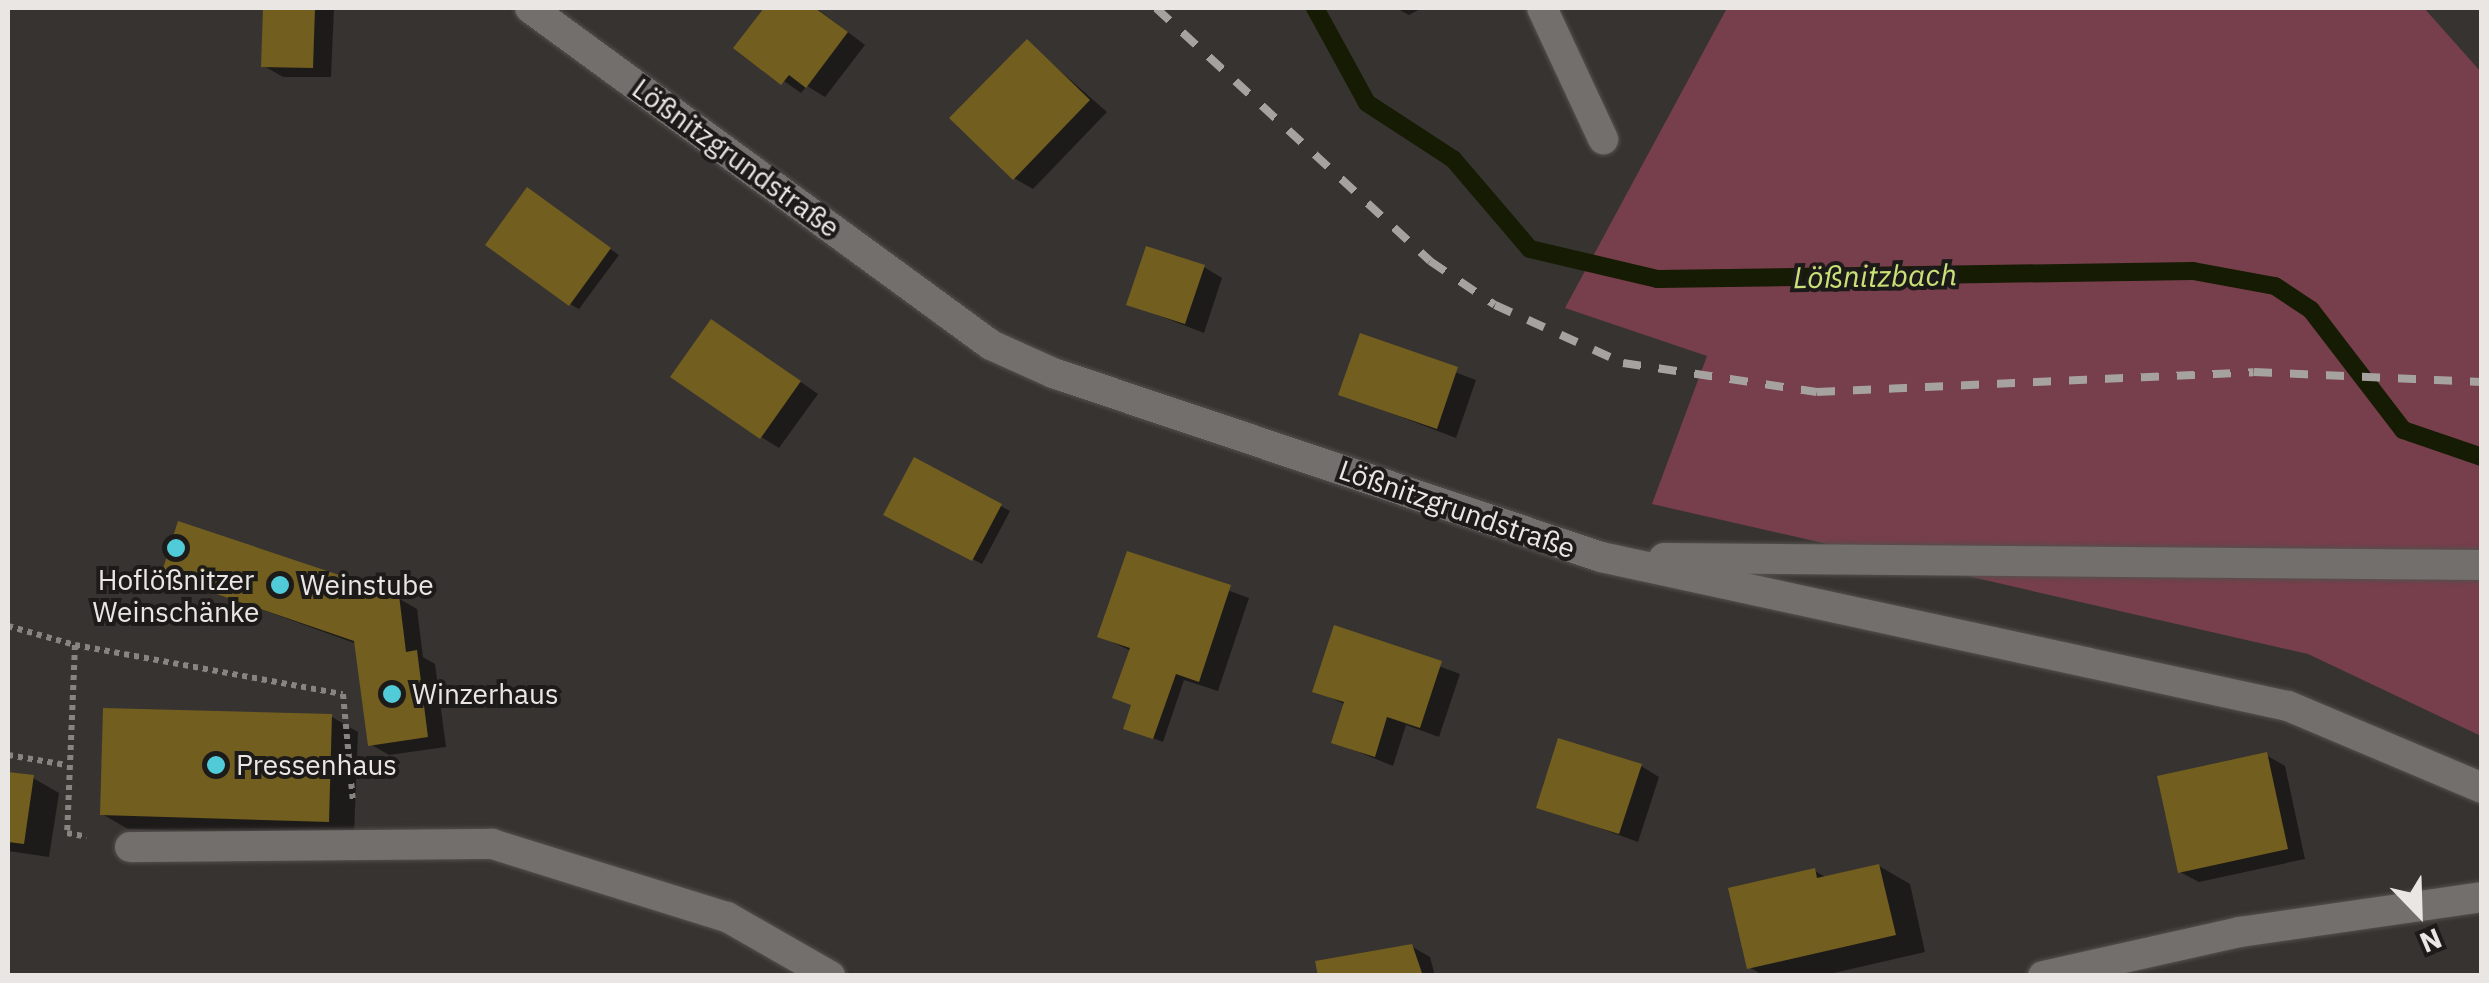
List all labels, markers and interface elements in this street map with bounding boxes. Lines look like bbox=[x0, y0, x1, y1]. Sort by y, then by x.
street label: Lößnitzgrundstraße bbox=[626, 72, 846, 244]
water label: Lößnitzbach bbox=[1793, 257, 1957, 295]
street label: Lößnitzgrundstraße bbox=[1334, 453, 1580, 565]
marker: Hoflößnitzer Weinschänke bbox=[165, 537, 187, 559]
place label: Hoflößnitzer Weinschänke bbox=[93, 563, 259, 629]
place label: Weinstube bbox=[300, 568, 434, 602]
marker: Weinstube bbox=[269, 574, 291, 596]
place label: Winzerhaus bbox=[412, 677, 559, 711]
marker: Winzerhaus bbox=[381, 683, 403, 705]
place label: Pressenhaus bbox=[236, 748, 397, 782]
marker: Pressenhaus bbox=[205, 754, 227, 776]
north arrow bbox=[2369, 863, 2469, 963]
text: N bbox=[2414, 920, 2447, 962]

